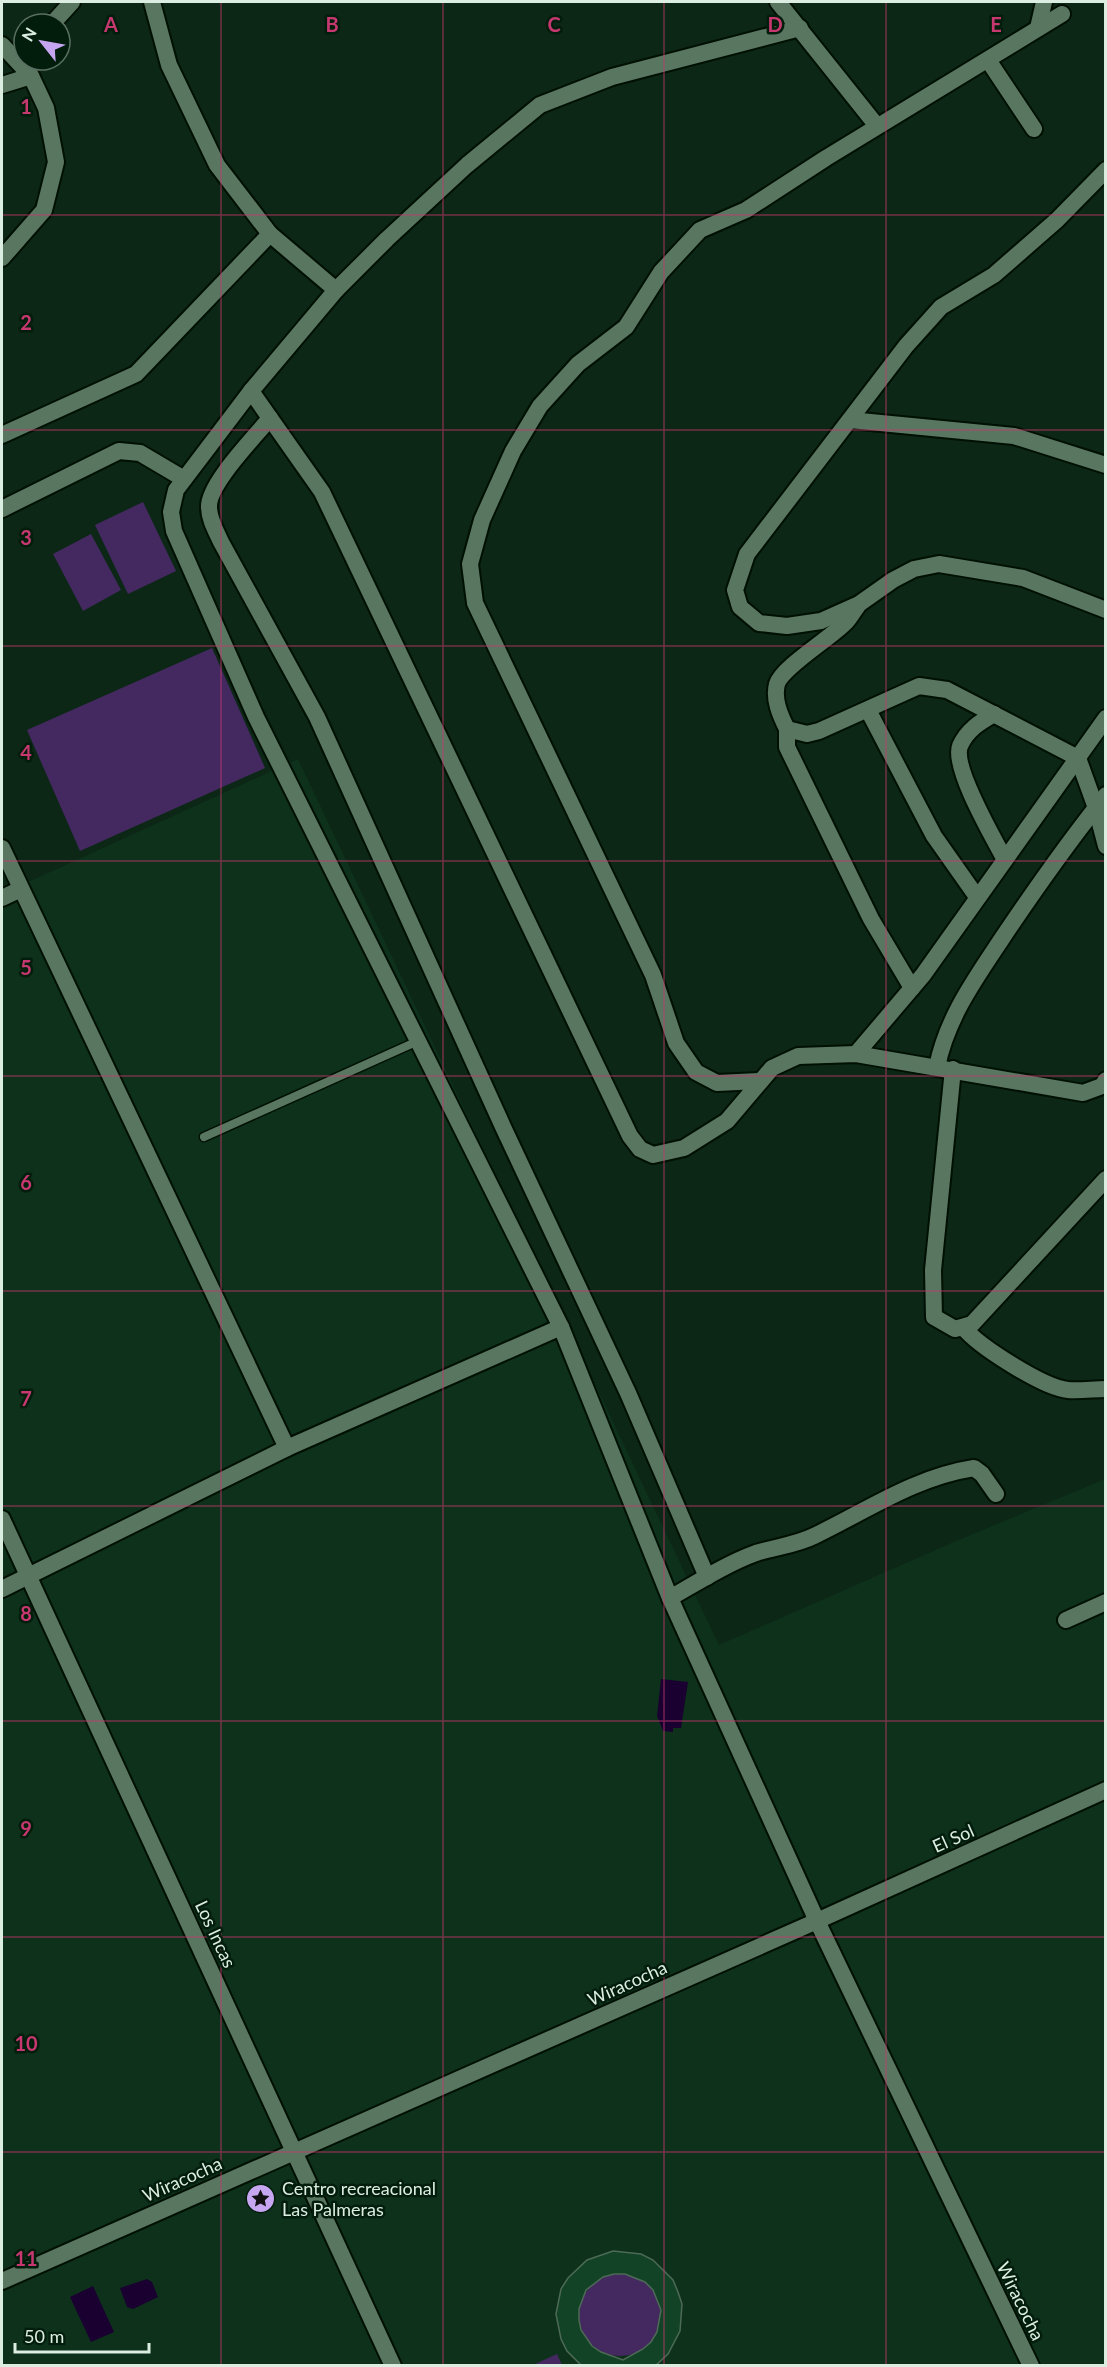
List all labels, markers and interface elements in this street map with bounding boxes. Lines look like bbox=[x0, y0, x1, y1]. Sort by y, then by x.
north arrow bbox=[12, 12, 72, 72]
text: A bbox=[103, 12, 118, 36]
text: B bbox=[325, 12, 339, 36]
text: C bbox=[547, 12, 561, 36]
text: D bbox=[767, 12, 783, 36]
text: E bbox=[990, 12, 1002, 36]
text: N bbox=[17, 24, 40, 44]
text: 1 bbox=[20, 94, 32, 118]
text: 2 bbox=[20, 310, 32, 334]
text: 3 bbox=[20, 525, 32, 549]
text: 4 bbox=[20, 740, 32, 764]
text: 5 bbox=[20, 955, 32, 979]
text: 6 bbox=[20, 1170, 32, 1194]
text: 7 bbox=[20, 1386, 32, 1410]
text: 8 bbox=[20, 1601, 32, 1625]
text: 9 bbox=[20, 1816, 32, 1840]
street label: El Sol bbox=[929, 1819, 977, 1857]
street label: Los Incas bbox=[191, 1897, 241, 1971]
street label: Wiracocha bbox=[584, 1956, 670, 2010]
text: 10 bbox=[14, 2031, 38, 2055]
street label: Wiracocha bbox=[139, 2152, 225, 2206]
place label: Centro recreacional Las Palmeras bbox=[282, 2177, 436, 2220]
place icon: Centro recreacional Las Palmeras bbox=[245, 2182, 277, 2214]
text: 11 bbox=[14, 2246, 38, 2270]
street label: Wiracocha bbox=[993, 2258, 1049, 2344]
scale bar bbox=[15, 2316, 148, 2354]
text: 50 m bbox=[24, 2325, 64, 2347]

